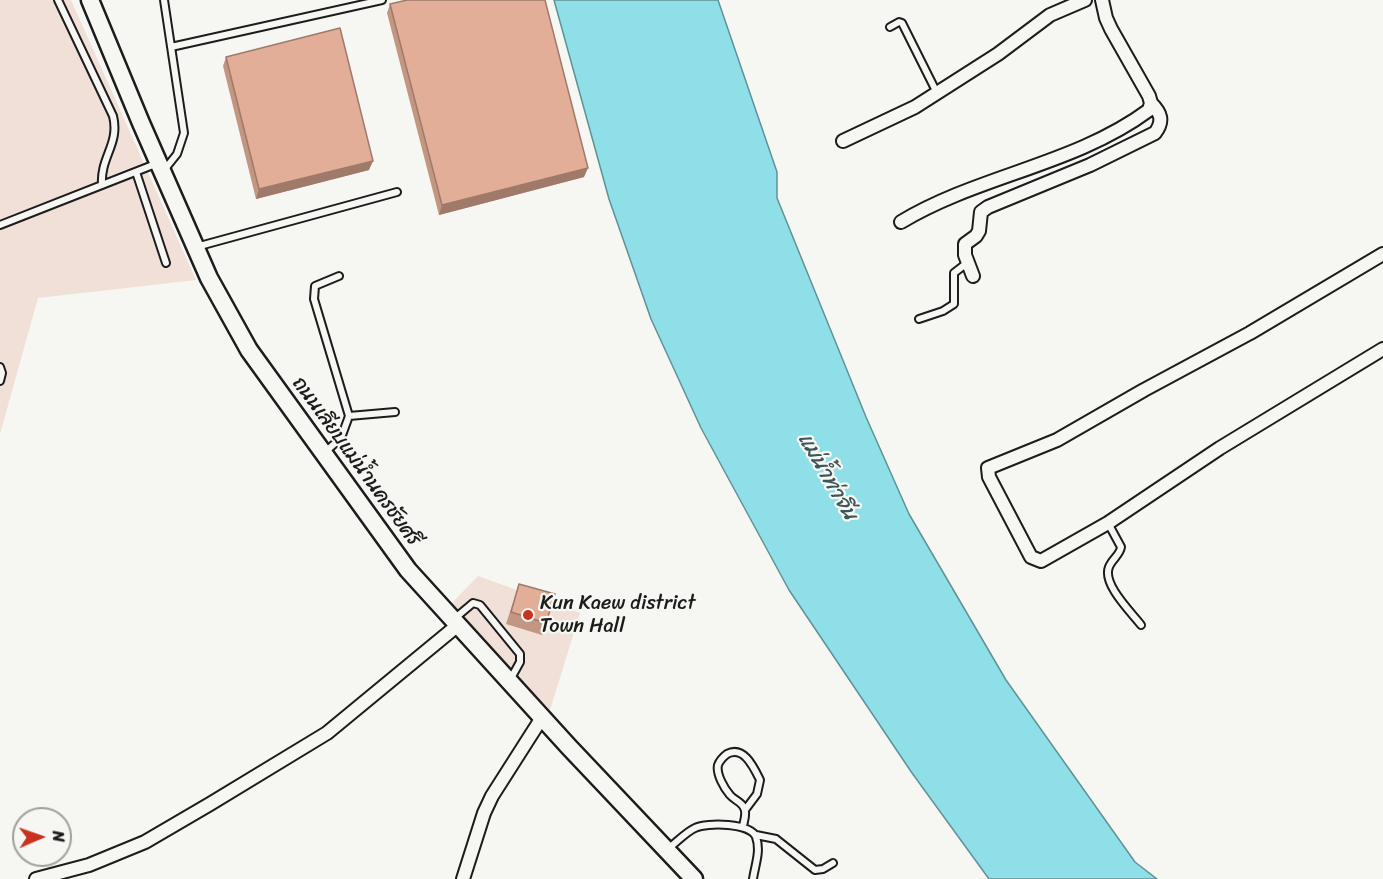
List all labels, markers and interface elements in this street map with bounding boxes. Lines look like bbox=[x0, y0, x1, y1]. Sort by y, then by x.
street label: ถนนเลียบแม่น้ำนครชัยศรี bbox=[286, 373, 426, 551]
water label: แม่น้ำท่าจีน bbox=[792, 429, 862, 525]
place label: Kun Kaew district Town Hall bbox=[540, 592, 695, 639]
marker: Kun Kaew district Town Hall bbox=[521, 608, 535, 622]
north arrow bbox=[12, 807, 72, 867]
text: N bbox=[44, 830, 73, 842]

